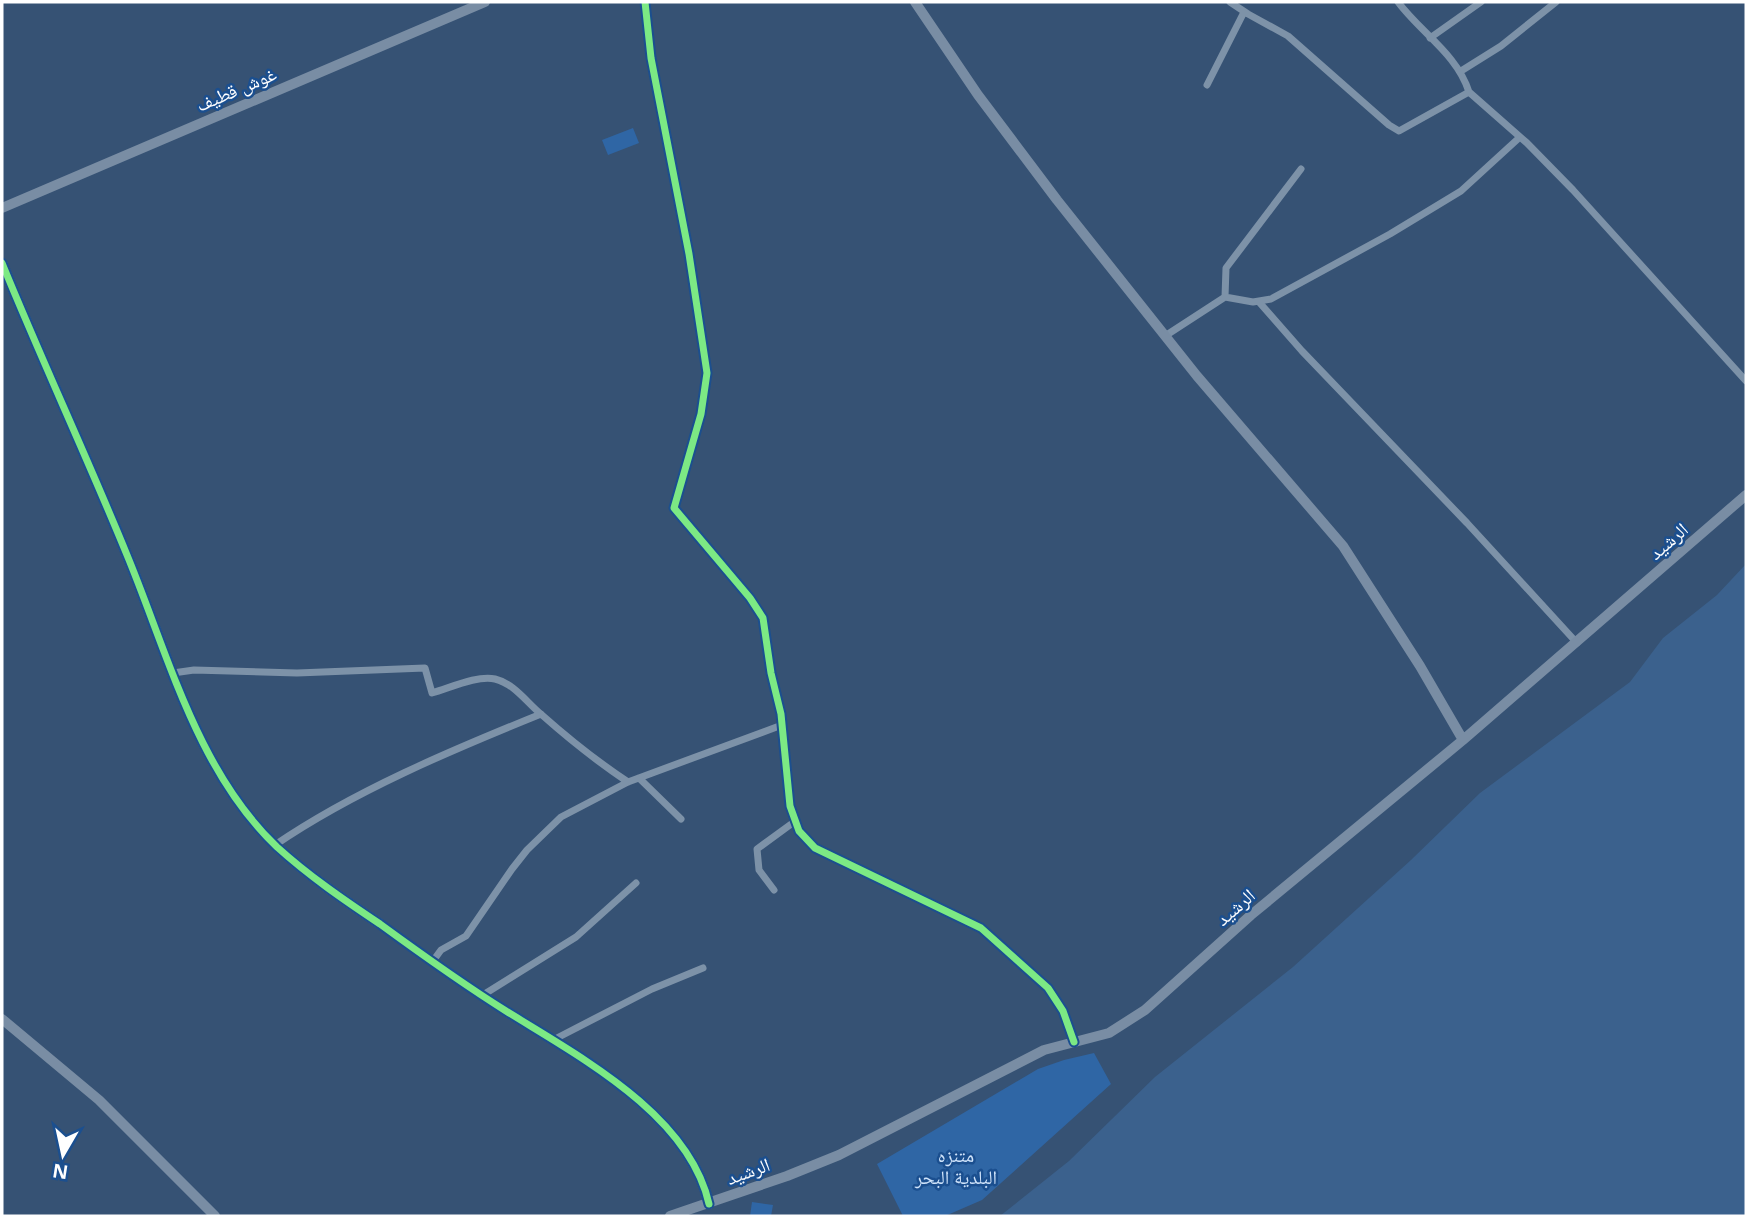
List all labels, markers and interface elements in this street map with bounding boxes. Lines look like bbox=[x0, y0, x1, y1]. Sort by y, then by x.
street label: غوش قطيف bbox=[192, 60, 281, 118]
street label: الرشيد bbox=[1643, 517, 1693, 565]
street label: الرشيد bbox=[1210, 883, 1260, 931]
north arrow bbox=[28, 1120, 98, 1190]
park label: متنزه البلدية البحر bbox=[914, 1142, 997, 1190]
street label: الرشيد bbox=[723, 1151, 773, 1191]
text: N bbox=[51, 1158, 70, 1186]

